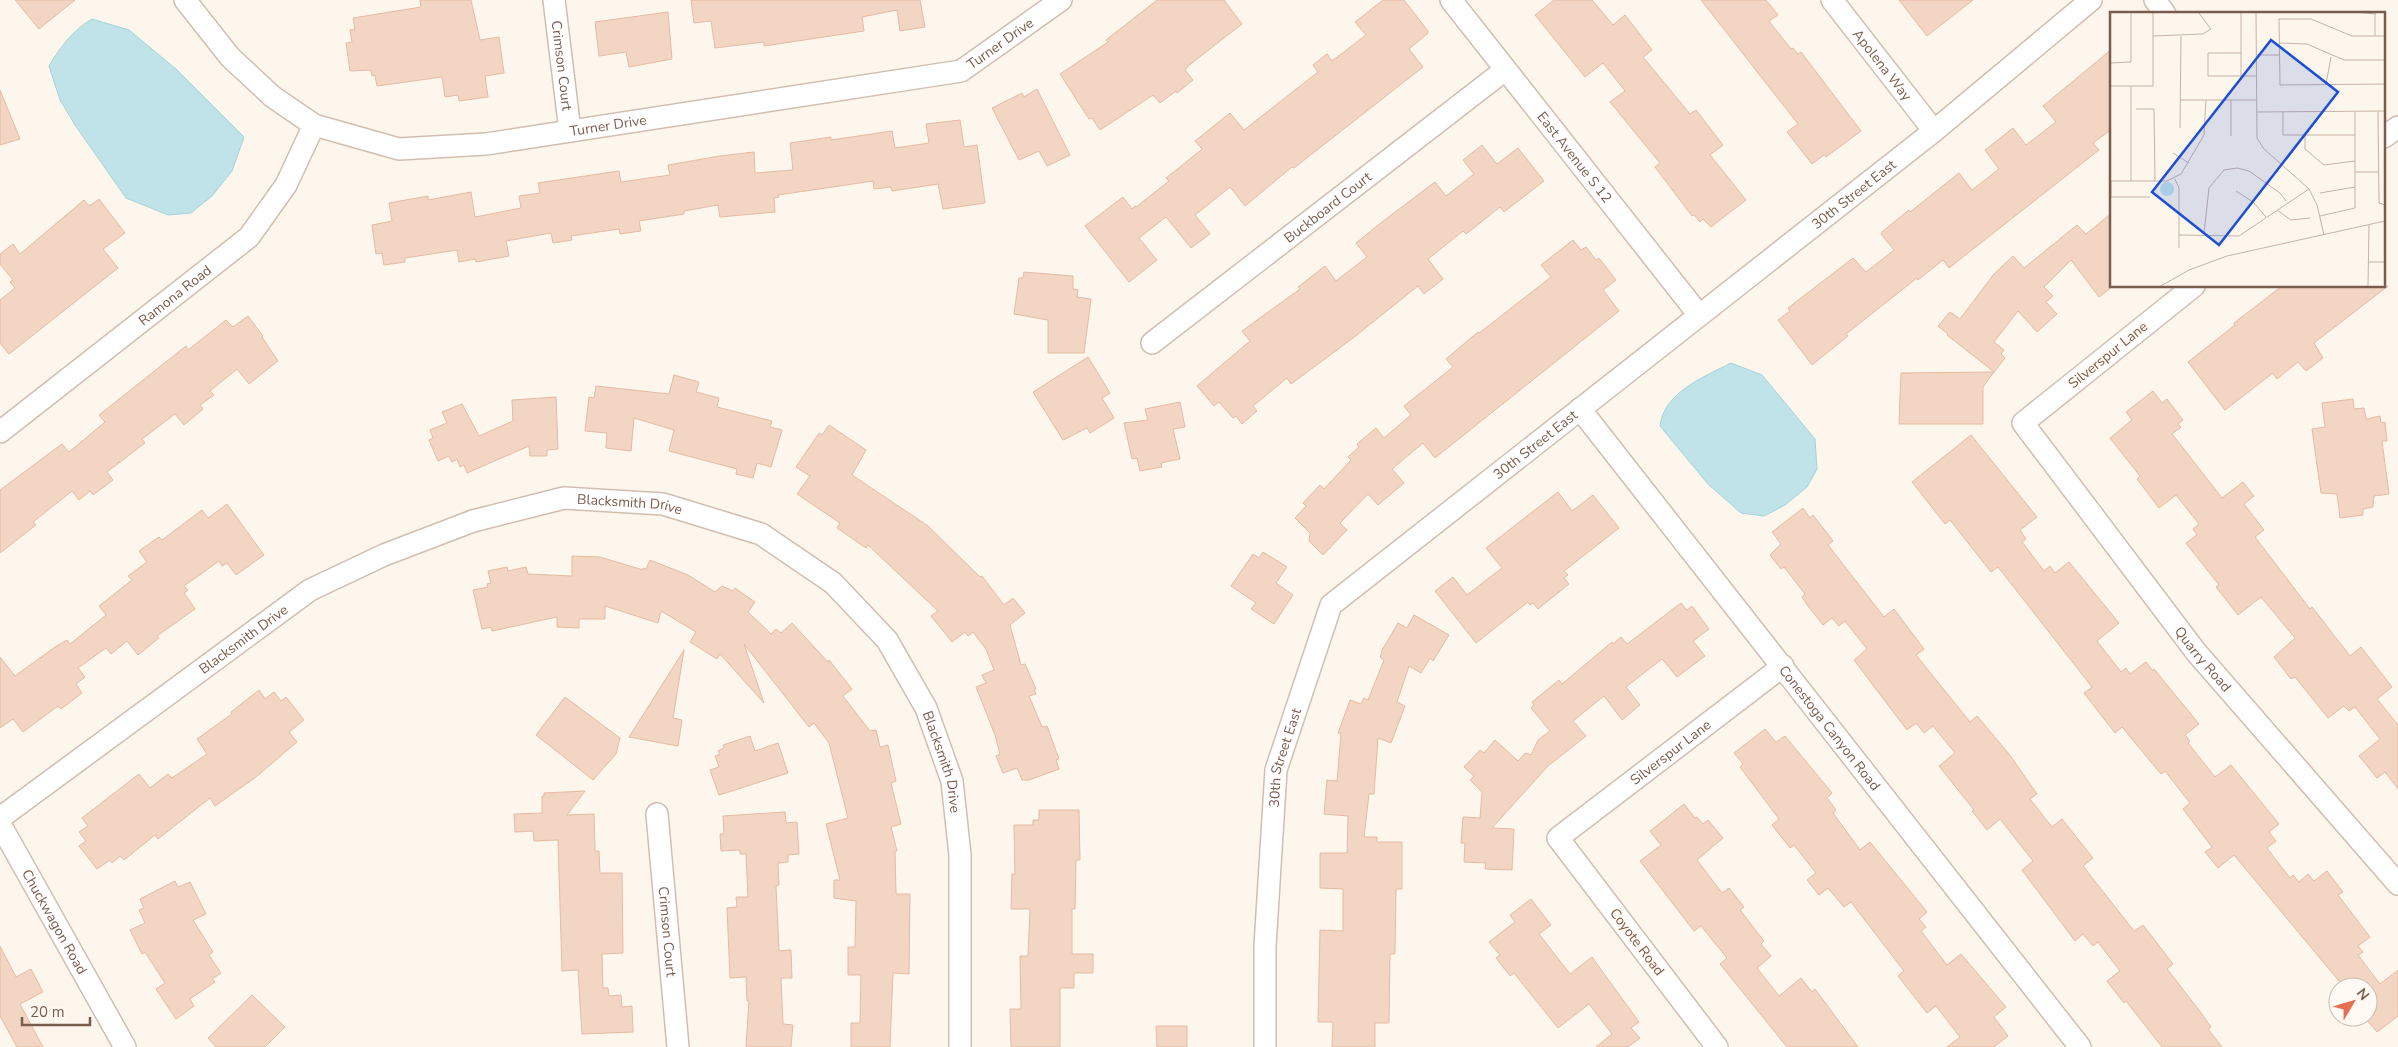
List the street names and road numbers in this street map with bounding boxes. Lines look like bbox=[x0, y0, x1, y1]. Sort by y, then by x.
street label: Turner Drive bbox=[963, 13, 1037, 73]
street label: Crimson Court bbox=[547, 19, 577, 112]
street label: Apolena Way bbox=[1848, 25, 1917, 105]
street label: East Avenue S 12 bbox=[1533, 108, 1617, 207]
street label: Turner Drive bbox=[568, 110, 648, 141]
street label: 30th Street East bbox=[1808, 155, 1900, 233]
street label: Buckboard Court bbox=[1280, 167, 1375, 247]
street label: Ramona Road bbox=[134, 260, 215, 330]
street label: Silverspur Lane bbox=[2064, 317, 2152, 393]
street label: 30th Street East bbox=[1489, 405, 1581, 484]
street label: Blacksmith Drive bbox=[577, 489, 685, 519]
street label: Blacksmith Drive bbox=[195, 600, 292, 678]
street label: Quarry Road bbox=[2170, 622, 2236, 696]
street label: Conestoga Canyon Road bbox=[1775, 661, 1885, 794]
street label: 30th Street East bbox=[1264, 705, 1306, 808]
street label: Blacksmith Drive bbox=[918, 708, 965, 814]
street label: Silverspur Lane bbox=[1626, 715, 1715, 789]
street label: Chuckwagon Road bbox=[18, 866, 92, 978]
street label: Crimson Court bbox=[654, 886, 681, 978]
street label: Coyote Road bbox=[1605, 904, 1669, 980]

